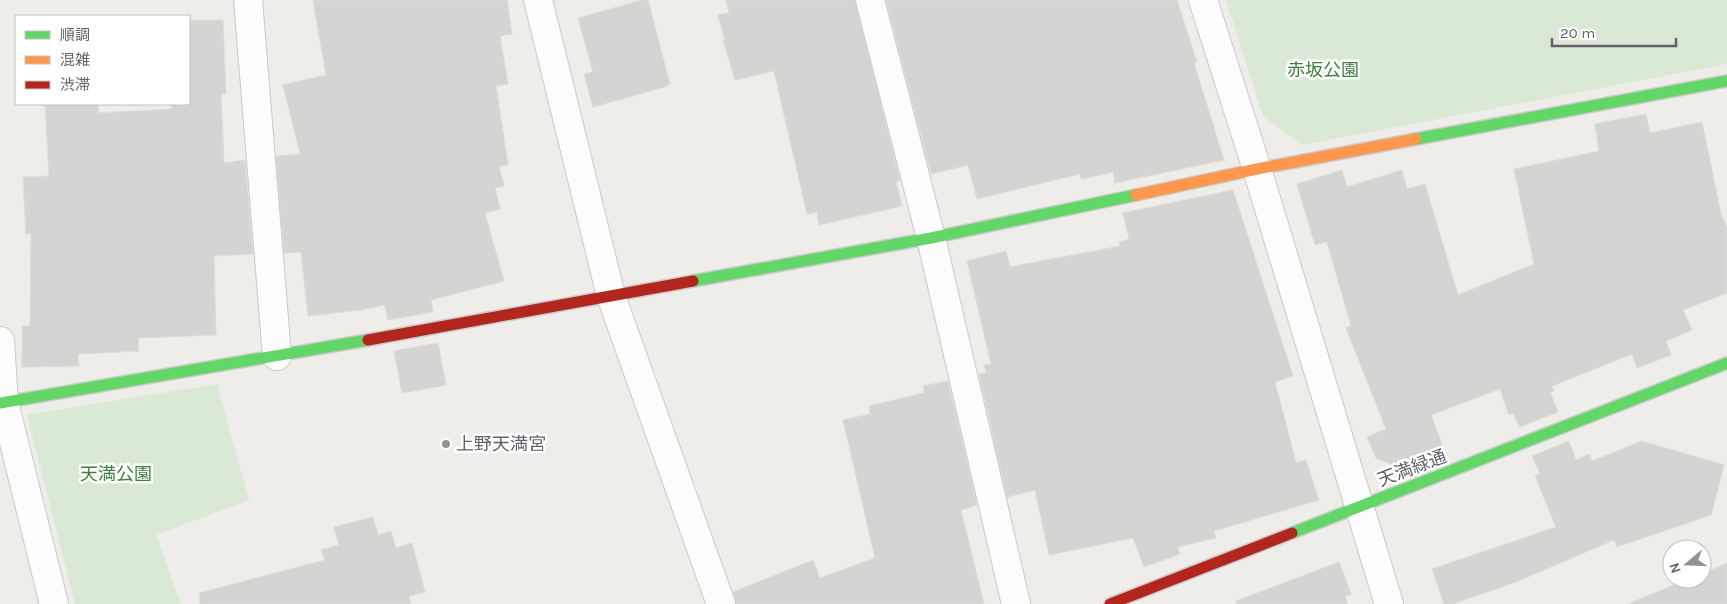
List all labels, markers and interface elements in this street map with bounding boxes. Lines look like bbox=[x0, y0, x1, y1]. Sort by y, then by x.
legend bbox=[15, 15, 190, 105]
scale bar bbox=[1552, 15, 1676, 47]
text: 20 m bbox=[1560, 24, 1595, 42]
text: 順調 bbox=[60, 26, 90, 44]
text: 混雑 bbox=[60, 51, 90, 69]
park label: 赤坂公園 bbox=[1287, 59, 1359, 81]
text: 渋滞 bbox=[60, 76, 90, 94]
place label: 上野天満宮 bbox=[456, 433, 546, 455]
marker: 上野天満宮 bbox=[440, 438, 452, 450]
street label: 天満緑通 bbox=[1374, 445, 1450, 491]
park label: 天満公園 bbox=[80, 463, 152, 485]
north arrow bbox=[1662, 539, 1712, 589]
text: N bbox=[1666, 561, 1685, 576]

